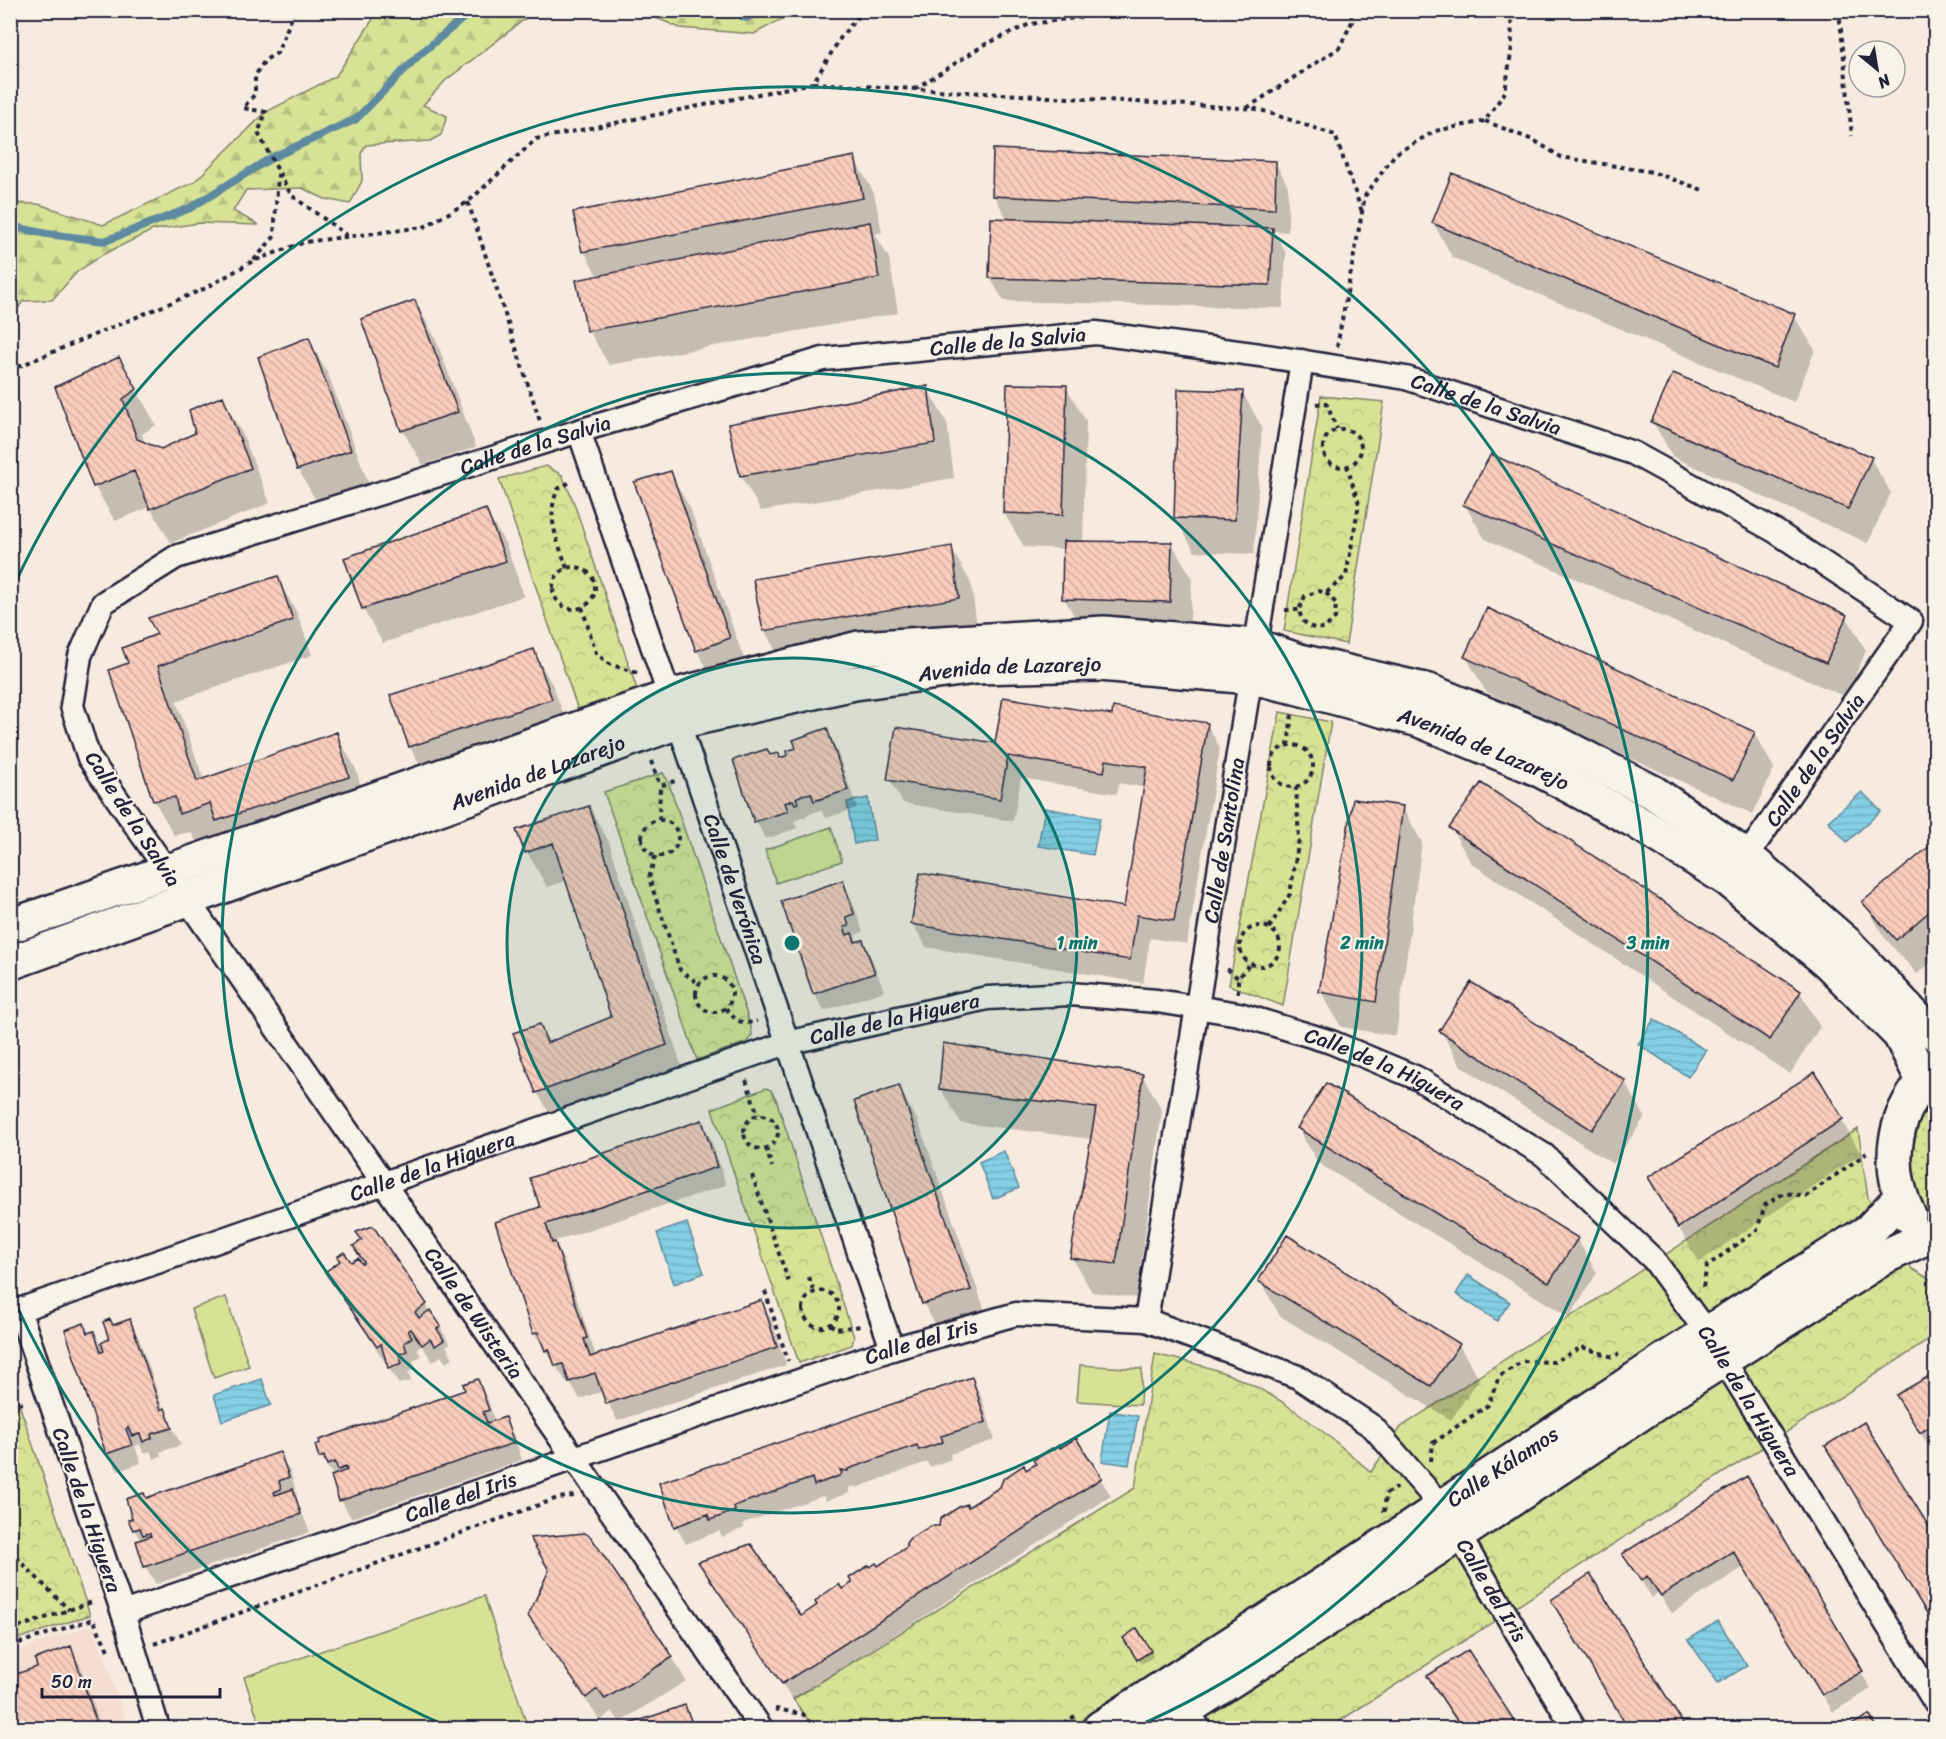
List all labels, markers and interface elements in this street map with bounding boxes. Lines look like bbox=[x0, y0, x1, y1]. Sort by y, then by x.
north arrow bbox=[1847, 39, 1907, 99]
text: N bbox=[1871, 66, 1897, 97]
street label: Calle de la Salvia bbox=[928, 315, 1088, 368]
street label: Calle de la Salvia bbox=[1406, 362, 1567, 447]
street label: Calle de la Salvia bbox=[455, 403, 616, 486]
street label: Avenida de Lazarejo bbox=[915, 645, 1102, 694]
street label: Calle de la Salvia bbox=[1755, 685, 1876, 835]
street label: Avenida de Lazarejo bbox=[1393, 696, 1577, 802]
street label: Avenida de Lazarejo bbox=[444, 723, 631, 822]
street label: Calle de la Salvia bbox=[74, 743, 192, 895]
street label: Calle de Santolina bbox=[1192, 754, 1256, 926]
street label: Calle de Verónica bbox=[692, 808, 779, 970]
text: 1 min bbox=[1057, 927, 1098, 959]
text: 2 min bbox=[1339, 927, 1384, 959]
text: 3 min bbox=[1625, 927, 1670, 959]
centre of rings bbox=[782, 933, 802, 953]
street label: Calle de la Higuera bbox=[806, 981, 984, 1056]
street label: Calle de la Higuera bbox=[1300, 1016, 1473, 1122]
street label: Calle de la Higuera bbox=[344, 1120, 521, 1213]
street label: Calle de Wisteria bbox=[414, 1239, 534, 1388]
street label: Calle del Iris bbox=[859, 1307, 982, 1376]
street label: Calle de la Higuera bbox=[1688, 1316, 1811, 1485]
street label: Calle Kálamos bbox=[1439, 1415, 1567, 1518]
street label: Calle de la Higuera bbox=[41, 1422, 133, 1598]
street label: Calle del Iris bbox=[400, 1460, 522, 1534]
street label: Calle del Iris bbox=[1446, 1531, 1538, 1650]
scale bar bbox=[42, 1661, 220, 1699]
text: 50 m bbox=[51, 1666, 92, 1698]

